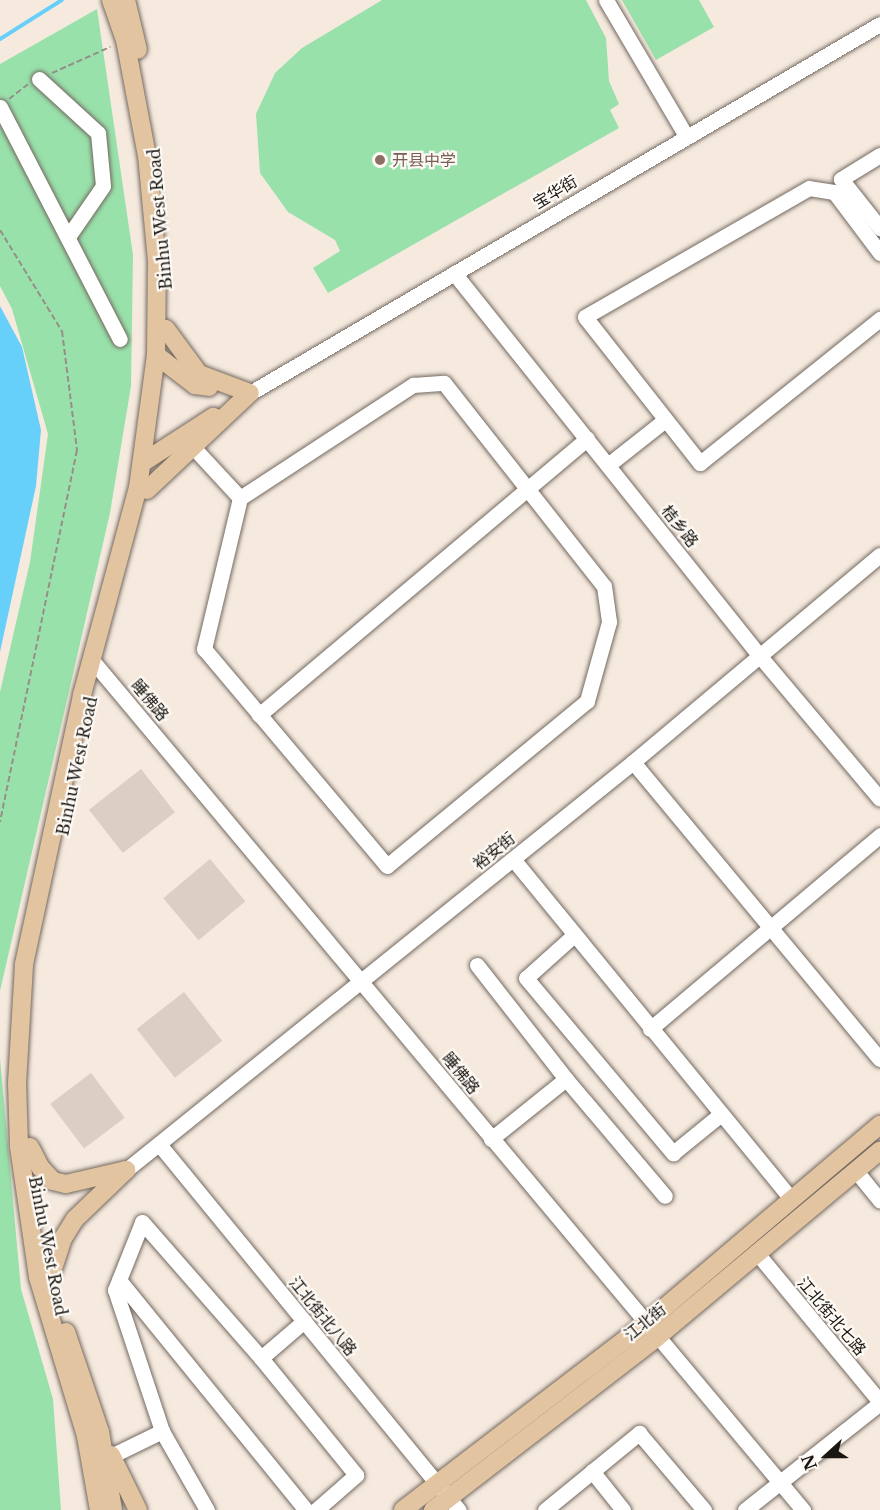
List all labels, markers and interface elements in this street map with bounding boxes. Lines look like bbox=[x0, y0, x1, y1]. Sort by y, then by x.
street label: Binhu West Road bbox=[144, 147, 176, 291]
place label: 开县中学 bbox=[392, 150, 456, 170]
marker: 开县中学 bbox=[373, 153, 387, 167]
street label: 宝华街 bbox=[529, 171, 581, 213]
street label: 桔乡路 bbox=[658, 501, 702, 551]
street label: 睡佛路 bbox=[127, 675, 173, 725]
street label: Binhu West Road bbox=[53, 694, 101, 838]
street label: 裕安街 bbox=[469, 828, 519, 874]
street label: 睡佛路 bbox=[438, 1048, 484, 1098]
street label: Binhu West Road bbox=[25, 1174, 71, 1318]
street label: 江北街北八路 bbox=[285, 1273, 361, 1359]
street label: 江北街北七路 bbox=[794, 1273, 870, 1359]
street label: 江北街 bbox=[620, 1299, 670, 1345]
north arrow bbox=[796, 1426, 856, 1486]
text: N bbox=[797, 1452, 821, 1473]

